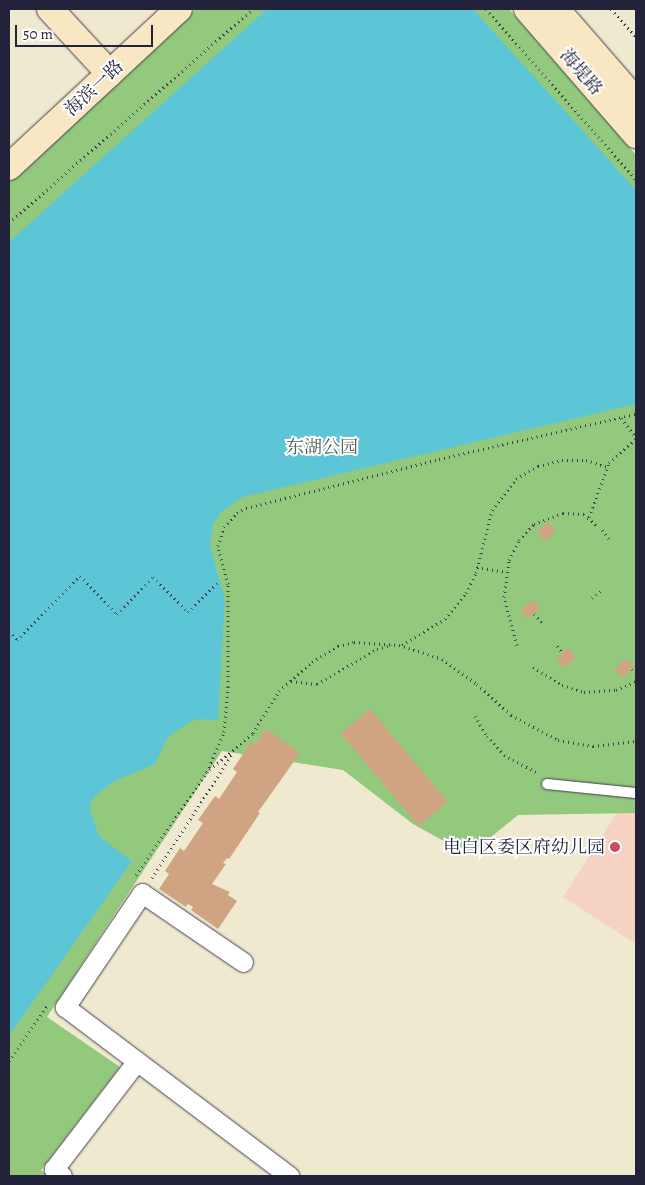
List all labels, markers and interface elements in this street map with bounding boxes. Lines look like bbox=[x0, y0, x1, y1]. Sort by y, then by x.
scale bar bbox=[18, 15, 155, 47]
text: 50 m bbox=[23, 24, 53, 44]
street label: 海堤路 bbox=[555, 45, 607, 99]
street label: 海滨一路 bbox=[60, 56, 128, 120]
park label: 东湖公园 bbox=[286, 436, 358, 458]
place label: 电白区委区府幼儿园 bbox=[443, 836, 605, 858]
marker: 电白区委区府幼儿园 bbox=[609, 841, 621, 853]

